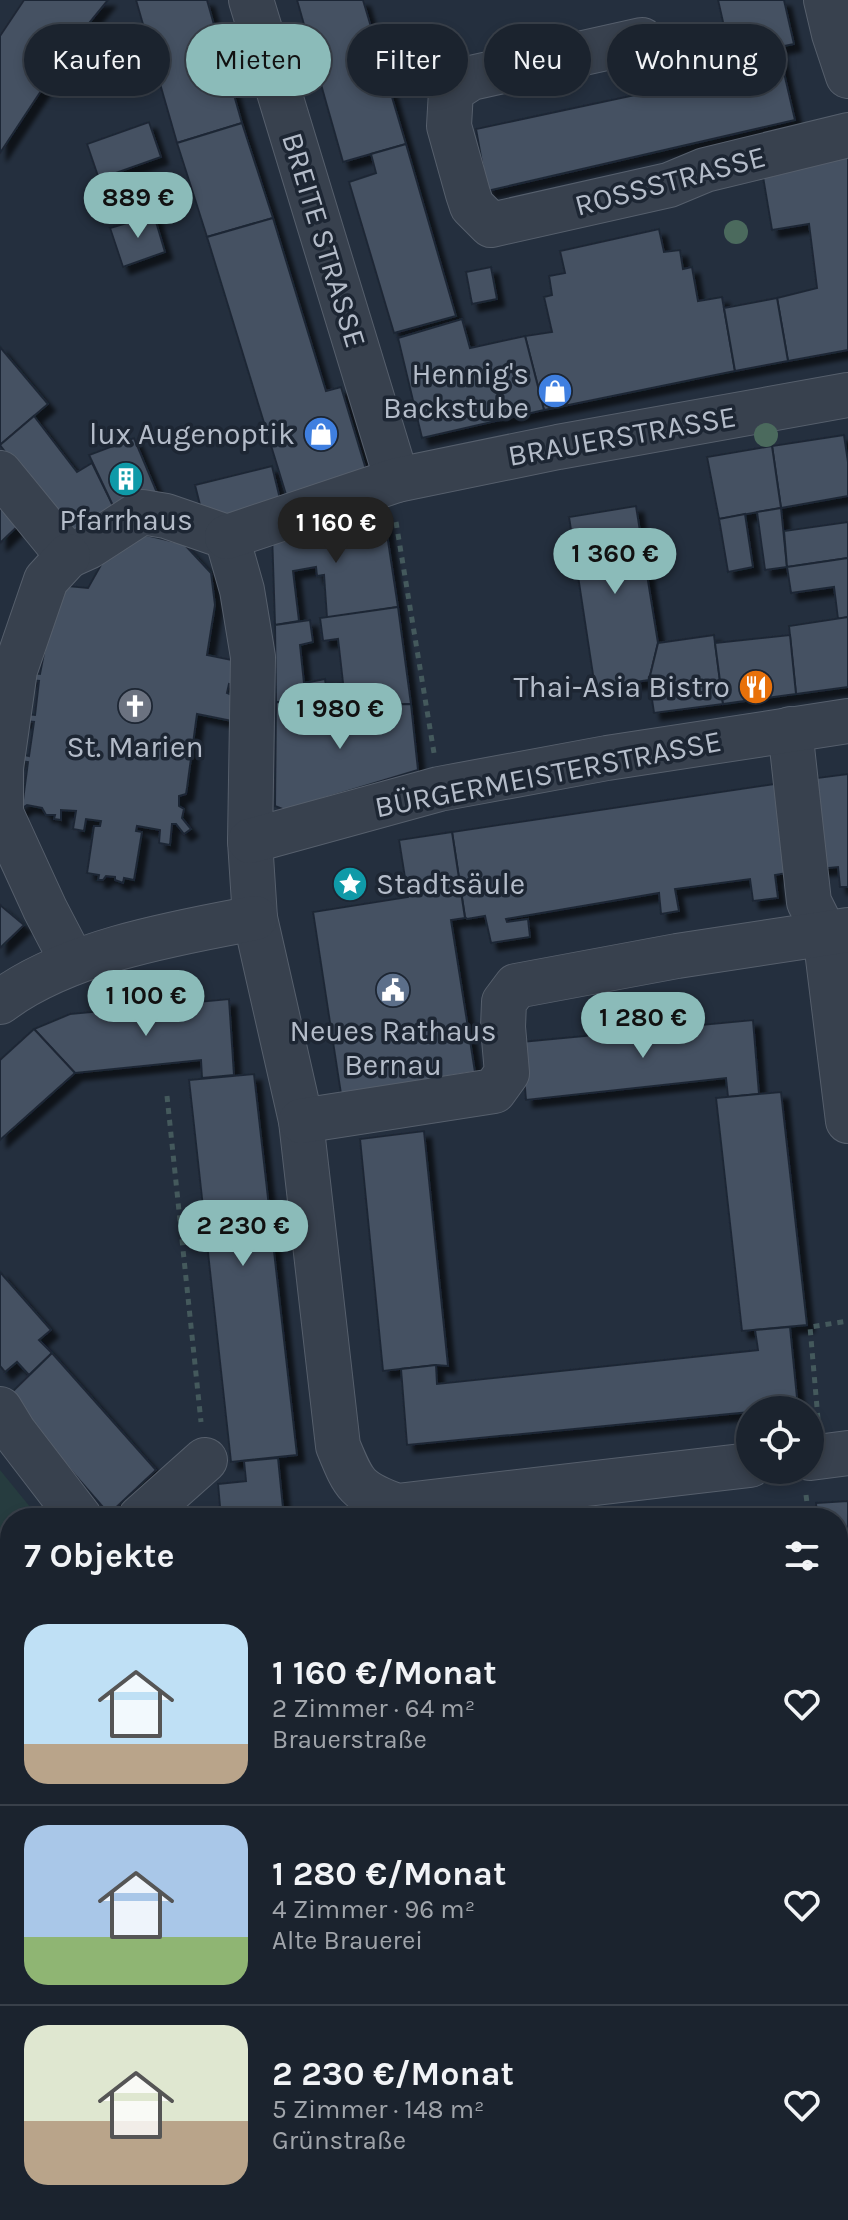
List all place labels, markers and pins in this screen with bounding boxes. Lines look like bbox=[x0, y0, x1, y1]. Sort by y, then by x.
pin: 889 € bbox=[82, 172, 194, 240]
place label: Hennig's Backstube bbox=[383, 356, 529, 426]
shop icon: Hennig's Backstube bbox=[536, 372, 574, 410]
shop icon: lux Augenoptik bbox=[302, 415, 340, 453]
place label: lux Augenoptik bbox=[89, 416, 295, 452]
building icon: Pfarrhaus bbox=[107, 460, 145, 498]
pin: 1 160 € bbox=[262, 497, 410, 565]
place label: Pfarrhaus bbox=[59, 502, 193, 538]
pin: 1 360 € bbox=[541, 528, 689, 596]
restaurant icon: Thai-Asia Bistro bbox=[737, 668, 775, 706]
place label: Thai-Asia Bistro bbox=[514, 669, 730, 705]
pin: 1 980 € bbox=[266, 683, 414, 751]
church icon: St. Marien bbox=[116, 687, 154, 725]
place label: St. Marien bbox=[66, 729, 204, 765]
place icon: Stadtsäule bbox=[331, 865, 369, 903]
place label: Stadtsäule bbox=[376, 866, 525, 902]
pin: 1 100 € bbox=[72, 970, 220, 1038]
public building icon: Neues Rathaus Bernau bbox=[374, 971, 412, 1009]
pin: 1 280 € bbox=[569, 992, 717, 1060]
place label: Neues Rathaus Bernau bbox=[289, 1013, 497, 1083]
pin: 2 230 € bbox=[169, 1200, 317, 1268]

